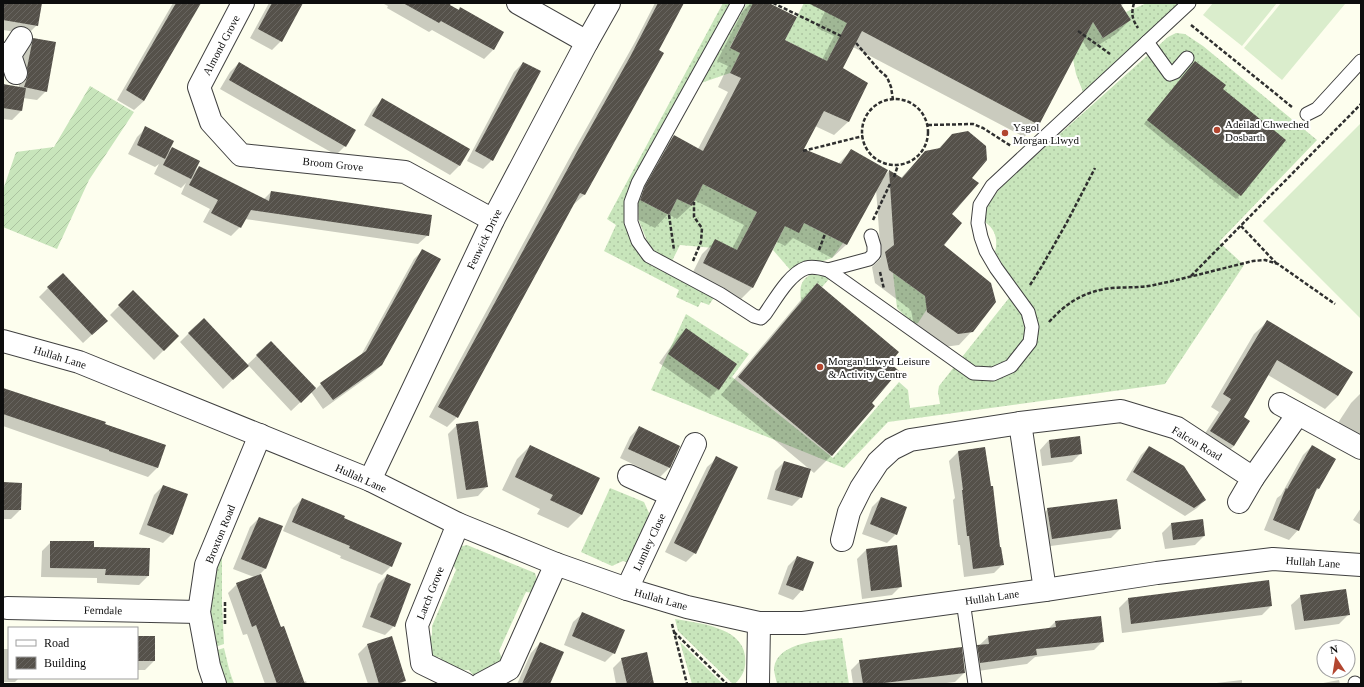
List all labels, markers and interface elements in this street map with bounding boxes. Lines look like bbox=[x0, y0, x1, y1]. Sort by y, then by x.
street label: Almond Grove bbox=[200, 13, 242, 77]
place label: Adeilad Chweched Dosbarth bbox=[1225, 118, 1309, 143]
place label: Ysgol Morgan Llwyd bbox=[1013, 121, 1080, 146]
marker: Adeilad Chweched Dosbarth bbox=[1212, 125, 1222, 135]
marker: Ysgol Morgan Llwyd bbox=[1000, 128, 1010, 138]
street label: Broom Grove bbox=[302, 155, 364, 173]
street label: Fenwick Drive bbox=[464, 207, 504, 271]
street label: Hullah Lane bbox=[32, 343, 88, 371]
place label: Morgan Llwyd Leisure & Activity Centre bbox=[828, 355, 930, 380]
marker: Morgan Llwyd Leisure & Activity Centre bbox=[815, 362, 825, 372]
street label: Falcon Road bbox=[1170, 423, 1224, 463]
street label: Hullah Lane bbox=[334, 461, 389, 495]
street label: Broxton Road bbox=[203, 503, 237, 565]
street label: Lumley Close bbox=[630, 511, 668, 573]
street label: Hullah Lane bbox=[1285, 554, 1341, 570]
street label: Larch Grove bbox=[414, 565, 446, 621]
street label: Hullah Lane bbox=[633, 586, 689, 612]
street label: Hullah Lane bbox=[964, 587, 1020, 607]
street label: Ferndale bbox=[84, 604, 122, 616]
legend bbox=[8, 627, 138, 679]
text: Road bbox=[44, 636, 69, 650]
north arrow bbox=[1316, 639, 1356, 679]
text: N bbox=[1329, 643, 1339, 656]
text: Building bbox=[44, 656, 86, 670]

